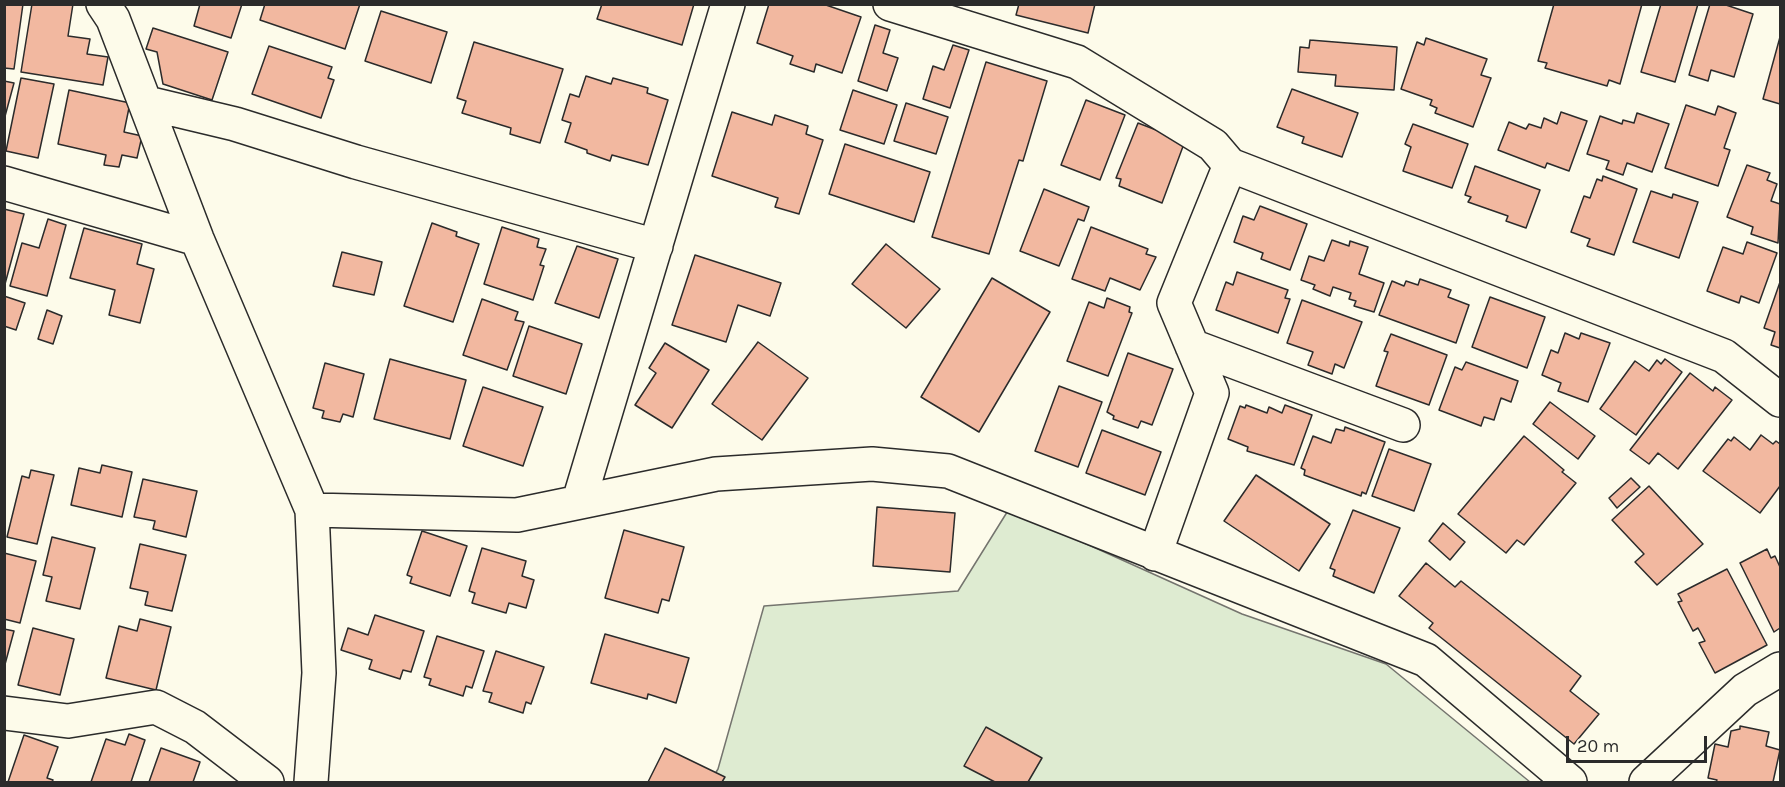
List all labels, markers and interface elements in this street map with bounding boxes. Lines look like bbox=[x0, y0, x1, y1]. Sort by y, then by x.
scale bar bbox=[1569, 724, 1710, 762]
text: 20 m bbox=[1577, 735, 1619, 757]

